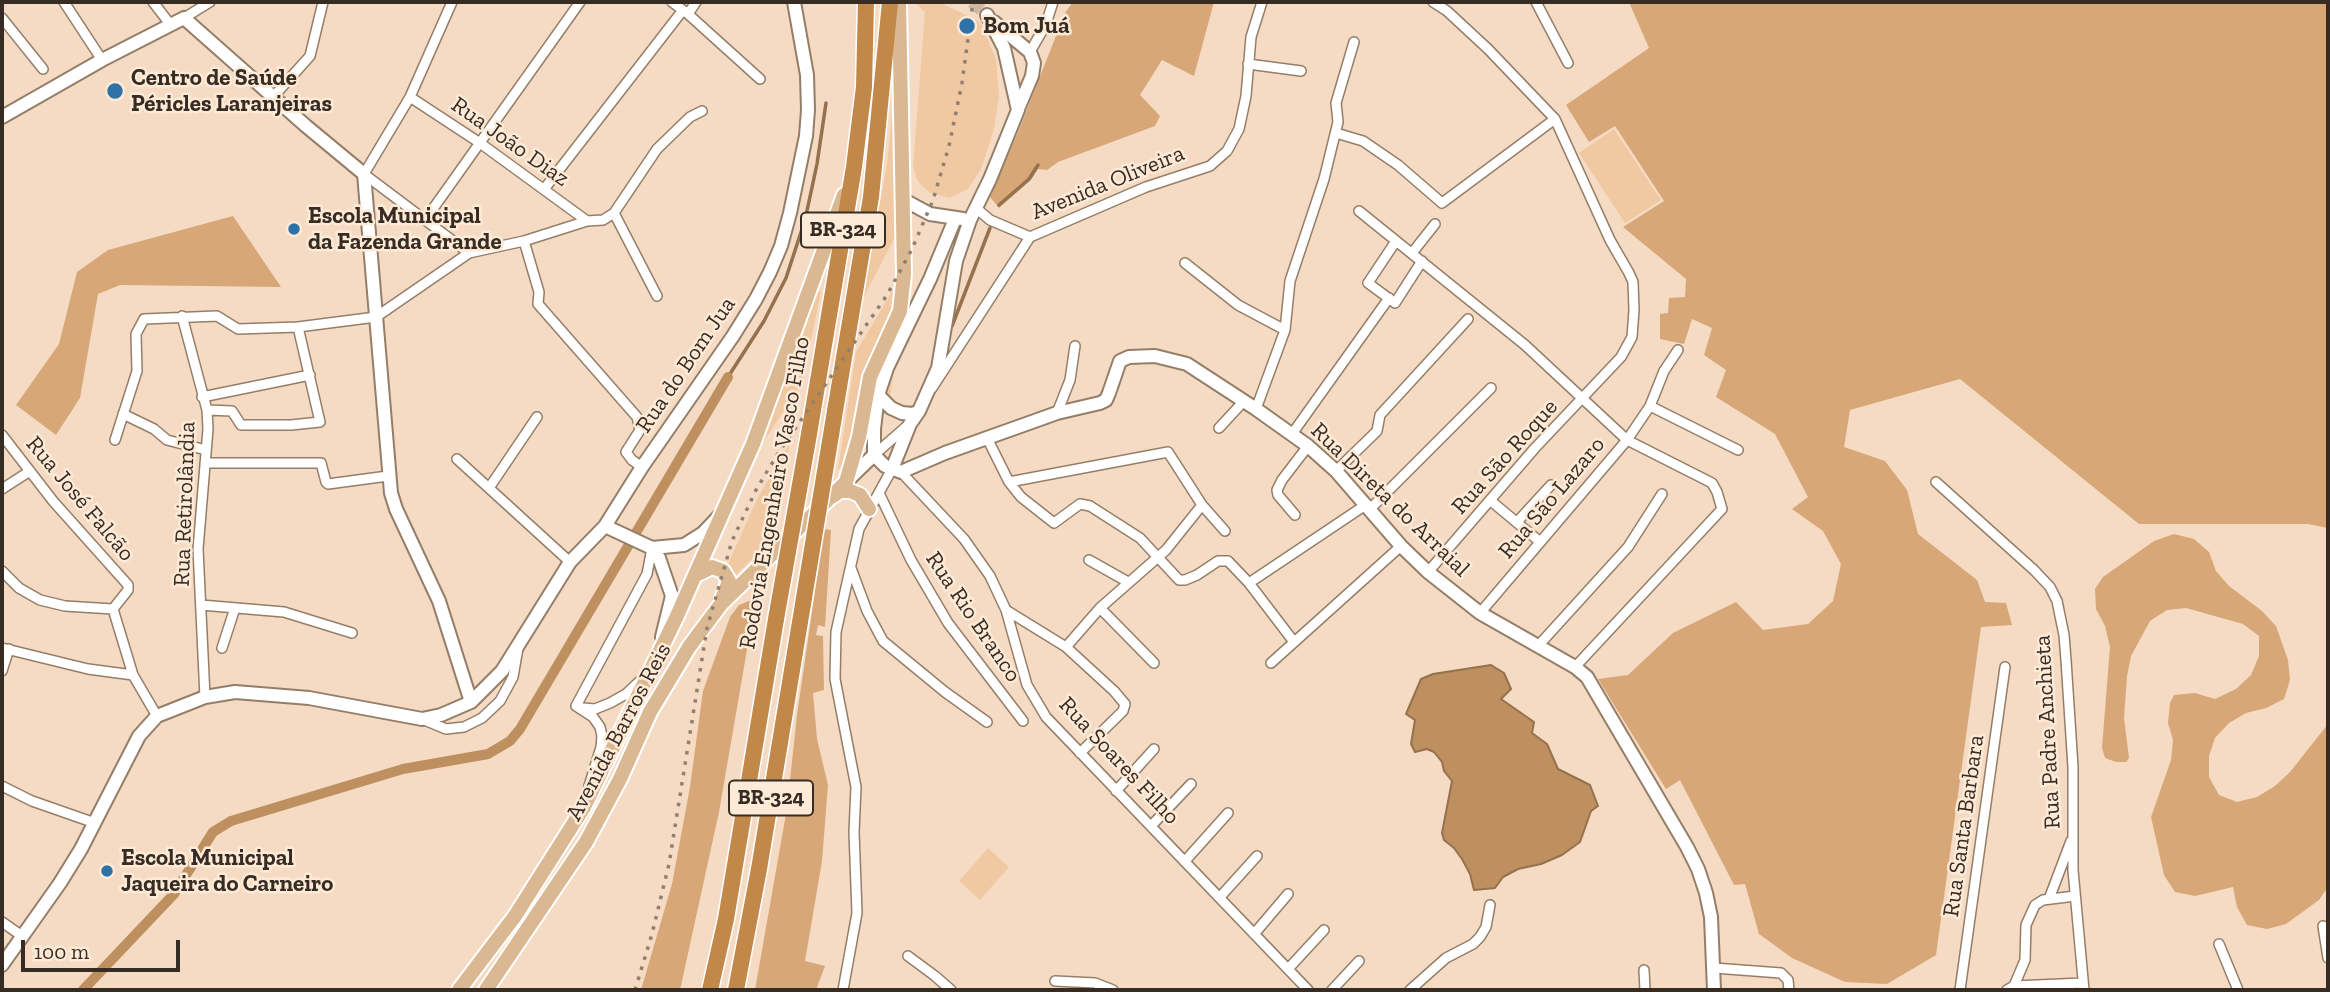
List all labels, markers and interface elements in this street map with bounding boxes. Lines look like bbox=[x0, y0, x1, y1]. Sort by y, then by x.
place label: Bom Juá bbox=[983, 12, 1070, 40]
marker: Bom Juá bbox=[957, 16, 977, 36]
place label: Centro de Saúde Péricles Laranjeiras bbox=[131, 64, 332, 118]
marker: Centro de Saúde Péricles Laranjeiras bbox=[105, 81, 125, 101]
street label: Rua João Diaz bbox=[446, 91, 574, 193]
street label: Avenida Oliveira bbox=[1027, 140, 1189, 226]
place label: Escola Municipal da Fazenda Grande bbox=[308, 202, 502, 256]
road number: BR-324 bbox=[801, 212, 885, 247]
marker: Escola Municipal da Fazenda Grande bbox=[286, 221, 302, 237]
street label: Rua do Bom Jua bbox=[630, 292, 742, 438]
street label: Rodovia Engenheiro Vasco Filho bbox=[734, 335, 816, 651]
street label: Rua São Roque bbox=[1446, 394, 1564, 520]
street label: Rua Direta do Arraial bbox=[1305, 417, 1475, 583]
street label: Rua Retirolândia bbox=[168, 421, 202, 587]
street label: Rua José Falcão bbox=[20, 431, 140, 567]
street label: Rua São Lazaro bbox=[1493, 431, 1611, 565]
street label: Rua Rio Branco bbox=[919, 547, 1027, 687]
street label: Rua Padre Anchieta bbox=[2029, 634, 2067, 830]
street label: Avenida Barros Reis bbox=[561, 638, 677, 826]
street label: Rua Soares Filho bbox=[1053, 691, 1185, 831]
street label: Rua Santa Barbara bbox=[1938, 733, 1990, 919]
road number: BR-324 bbox=[729, 780, 813, 816]
place label: Escola Municipal Jaqueira do Carneiro bbox=[121, 844, 333, 898]
marker: Escola Municipal Jaqueira do Carneiro bbox=[99, 863, 115, 879]
scale bar bbox=[24, 926, 184, 970]
text: 100 m bbox=[34, 939, 89, 964]

